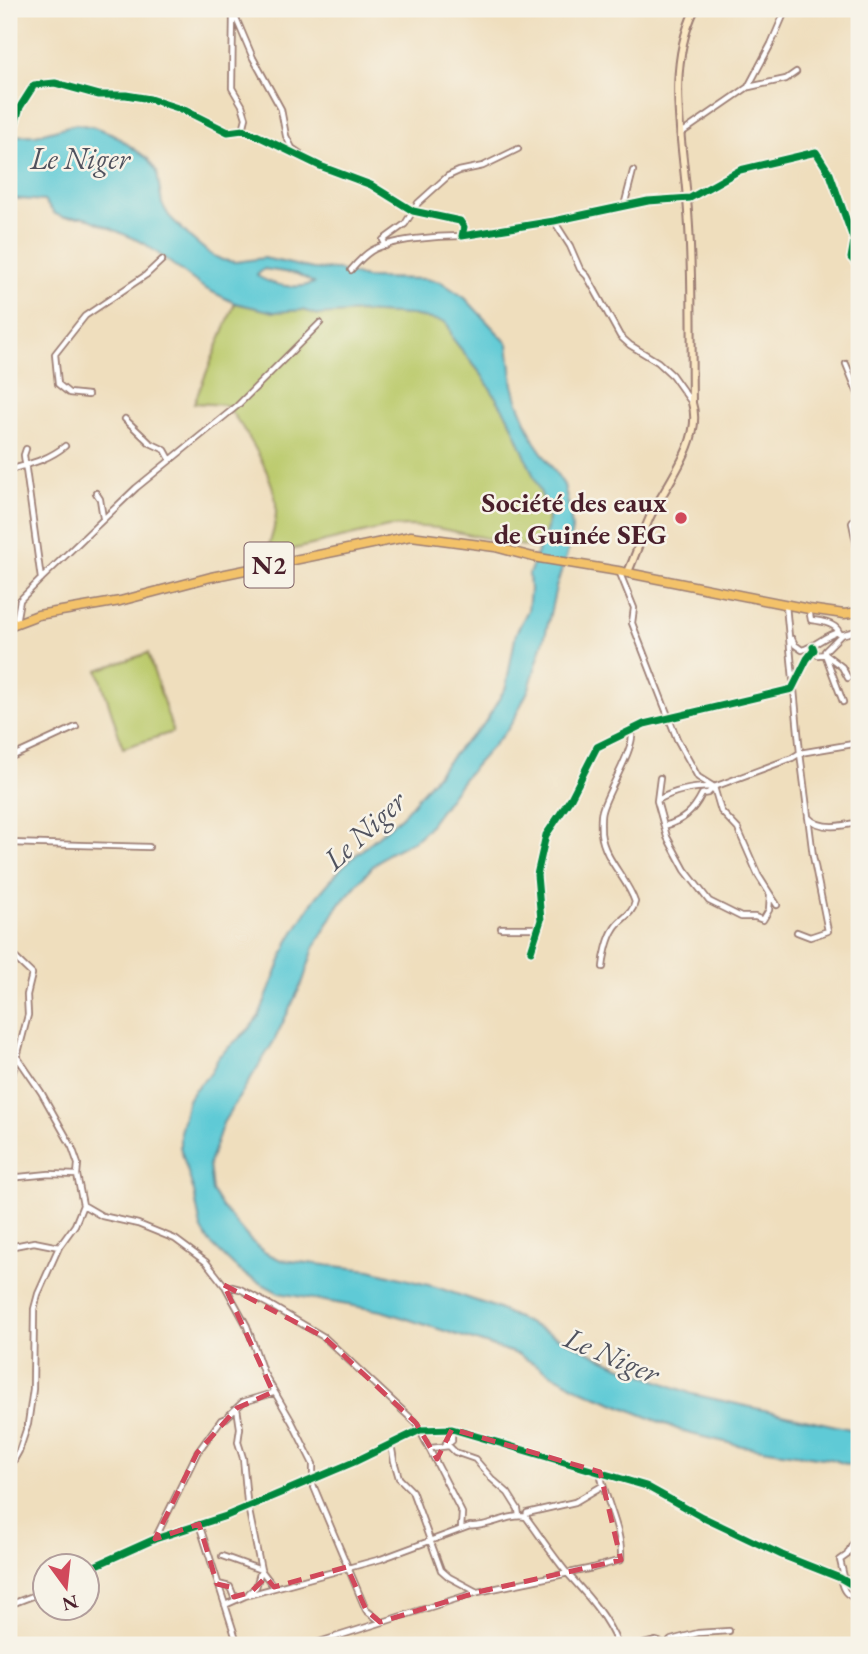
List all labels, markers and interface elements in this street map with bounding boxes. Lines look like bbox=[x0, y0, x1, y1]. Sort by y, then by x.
water label: Le Niger bbox=[29, 139, 131, 178]
place label: Société des eaux de Guinée SEG bbox=[482, 484, 667, 552]
marker: Société des eaux de Guinée SEG bbox=[673, 510, 689, 526]
road number: N2 bbox=[244, 542, 294, 587]
water label: Le Niger bbox=[313, 781, 415, 879]
water label: Le Niger bbox=[558, 1317, 667, 1393]
north arrow bbox=[32, 1552, 102, 1622]
text: N bbox=[59, 1589, 81, 1617]

